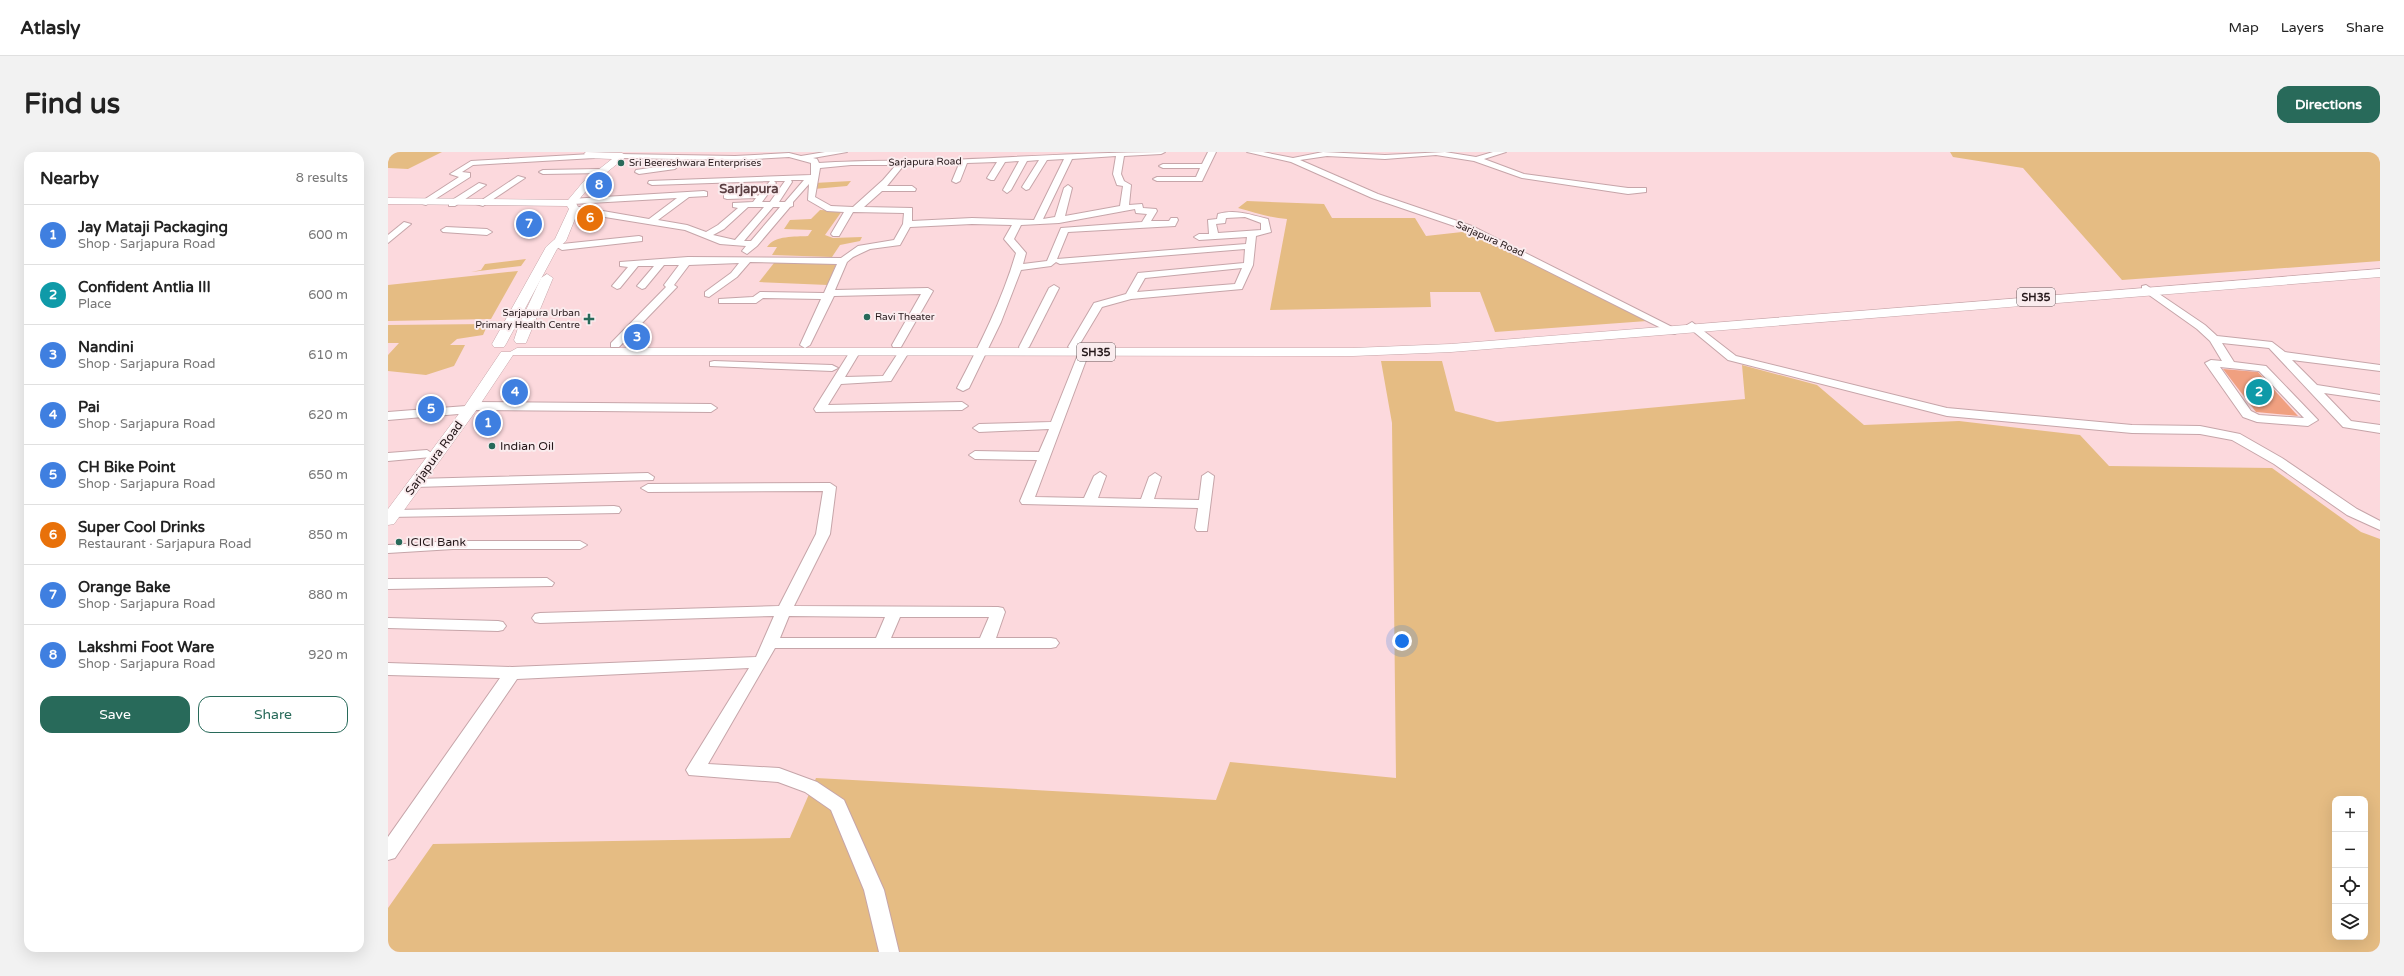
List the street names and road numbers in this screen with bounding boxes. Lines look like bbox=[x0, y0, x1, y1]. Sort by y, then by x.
street label: Sarjapura Road bbox=[888, 155, 962, 169]
street label: Sarjapura Road bbox=[1454, 219, 1526, 259]
road number: SH35 bbox=[2017, 288, 2055, 306]
road number: SH35 bbox=[1077, 343, 1115, 361]
street label: Sarjapura Road bbox=[402, 418, 466, 498]

